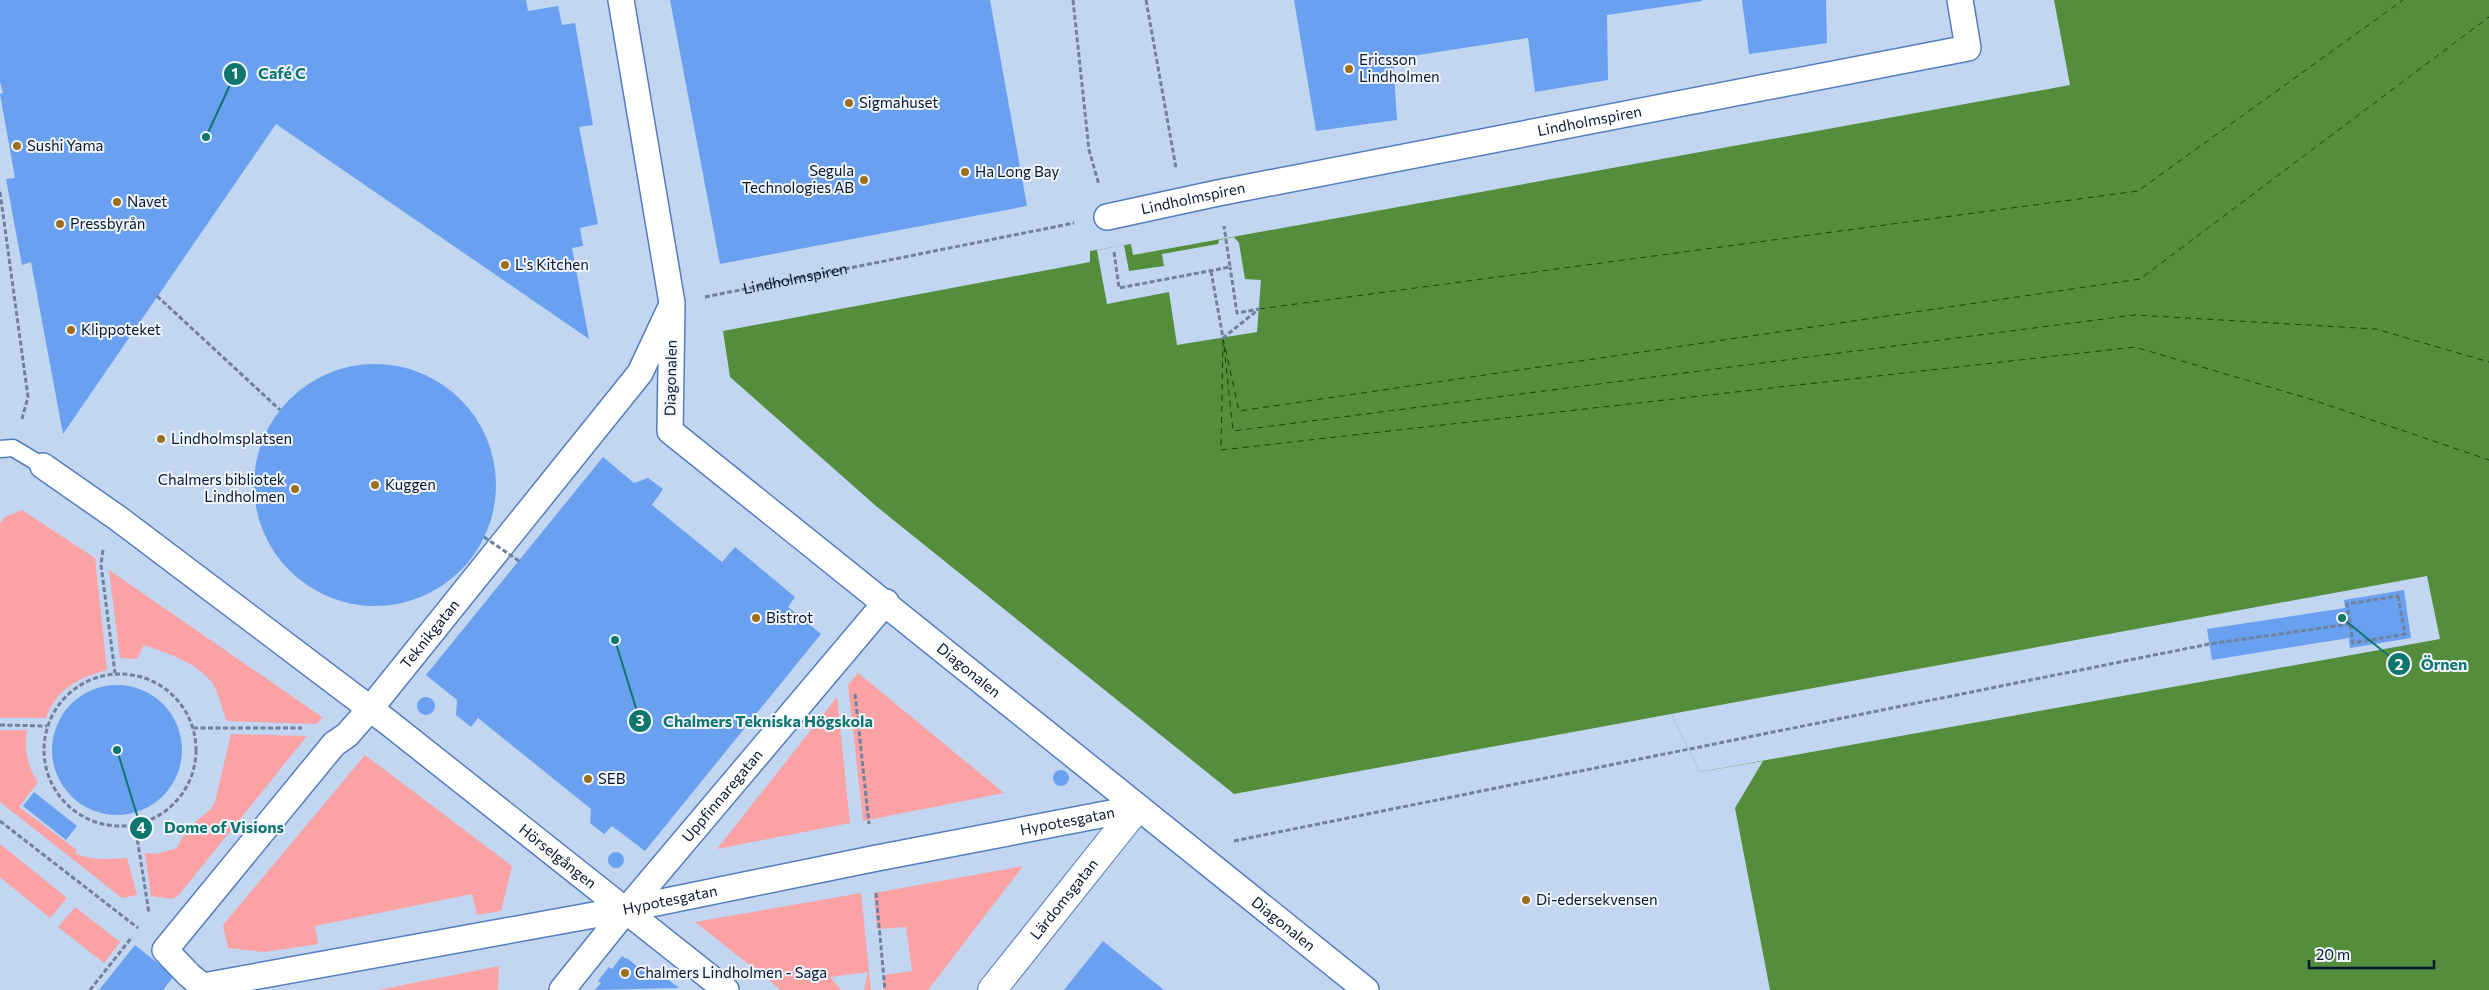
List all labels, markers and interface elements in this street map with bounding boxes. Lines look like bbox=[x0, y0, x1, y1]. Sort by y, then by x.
place label: Ericsson Lindholmen bbox=[1359, 50, 1440, 85]
callout: Café C bbox=[223, 58, 316, 89]
text: Café C bbox=[258, 63, 306, 82]
marker: Ericsson Lindholmen bbox=[1343, 63, 1355, 75]
text: 1 bbox=[232, 64, 238, 82]
place label: Sigmahuset bbox=[859, 93, 938, 111]
marker: Sigmahuset bbox=[843, 97, 855, 109]
street label: Lindholmspiren bbox=[1536, 101, 1643, 139]
place label: Sushi Yama bbox=[27, 136, 103, 154]
marker: Sushi Yama bbox=[11, 140, 23, 152]
place label: Segula Technologies AB bbox=[742, 161, 854, 196]
place label: Ha Long Bay bbox=[975, 162, 1059, 180]
marker: Ha Long Bay bbox=[959, 166, 971, 178]
marker: Segula Technologies AB bbox=[858, 174, 870, 186]
street label: Lindholmspiren bbox=[1139, 178, 1246, 217]
place label: Navet bbox=[127, 192, 167, 210]
marker: Navet bbox=[111, 196, 123, 208]
place label: Pressbyrån bbox=[70, 214, 145, 232]
marker: Pressbyrån bbox=[54, 218, 66, 230]
place label: L's Kitchen bbox=[515, 255, 589, 273]
marker: L's Kitchen bbox=[499, 259, 511, 271]
street label: Lindholmspiren bbox=[741, 259, 849, 297]
place label: Klippoteket bbox=[81, 320, 161, 338]
marker: Klippoteket bbox=[65, 324, 77, 336]
street label: Diagonalen bbox=[660, 340, 680, 416]
place label: Lindholmsplatsen bbox=[171, 429, 292, 447]
marker: Lindholmsplatsen bbox=[155, 433, 167, 445]
place label: Chalmers bibliotek Lindholmen bbox=[158, 470, 285, 505]
place label: Kuggen bbox=[385, 475, 436, 493]
marker: Kuggen bbox=[369, 479, 381, 491]
marker: Chalmers bibliotek Lindholmen bbox=[289, 483, 301, 495]
street label: Teknikgatan bbox=[396, 595, 463, 672]
place label: Bistrot bbox=[766, 608, 813, 626]
marker: Bistrot bbox=[750, 612, 762, 624]
street label: Diagonalen bbox=[934, 639, 1005, 701]
callout: Örnen bbox=[2386, 649, 2478, 680]
text: Örnen bbox=[2421, 654, 2467, 673]
text: 2 bbox=[2395, 655, 2403, 673]
callout: Chalmers Tekniska Högskola bbox=[628, 706, 882, 737]
text: 3 bbox=[636, 711, 645, 729]
text: Chalmers Tekniska Högskola bbox=[663, 711, 873, 730]
street label: Uppfinnaregatan bbox=[678, 745, 766, 845]
place label: SEB bbox=[598, 769, 626, 787]
marker: SEB bbox=[582, 773, 594, 785]
street label: Hypotesgatan bbox=[1018, 802, 1116, 838]
callout: Dome of Visions bbox=[129, 812, 294, 843]
text: Dome of Visions bbox=[164, 817, 284, 836]
text: 4 bbox=[136, 818, 146, 836]
street label: Hörselgången bbox=[516, 820, 600, 892]
street label: Lärdomsgatan bbox=[1026, 855, 1101, 943]
street label: Hypotesgatan bbox=[621, 881, 719, 918]
place label: Di-edersekvensen bbox=[1536, 890, 1658, 908]
street label: Diagonalen bbox=[1248, 892, 1319, 954]
marker: Di-edersekvensen bbox=[1520, 894, 1532, 906]
scale bar bbox=[2309, 938, 2434, 970]
text: 20 m bbox=[2316, 945, 2350, 963]
place label: Chalmers Lindholmen - Saga bbox=[635, 963, 827, 981]
marker: Chalmers Lindholmen - Saga bbox=[619, 967, 631, 979]

